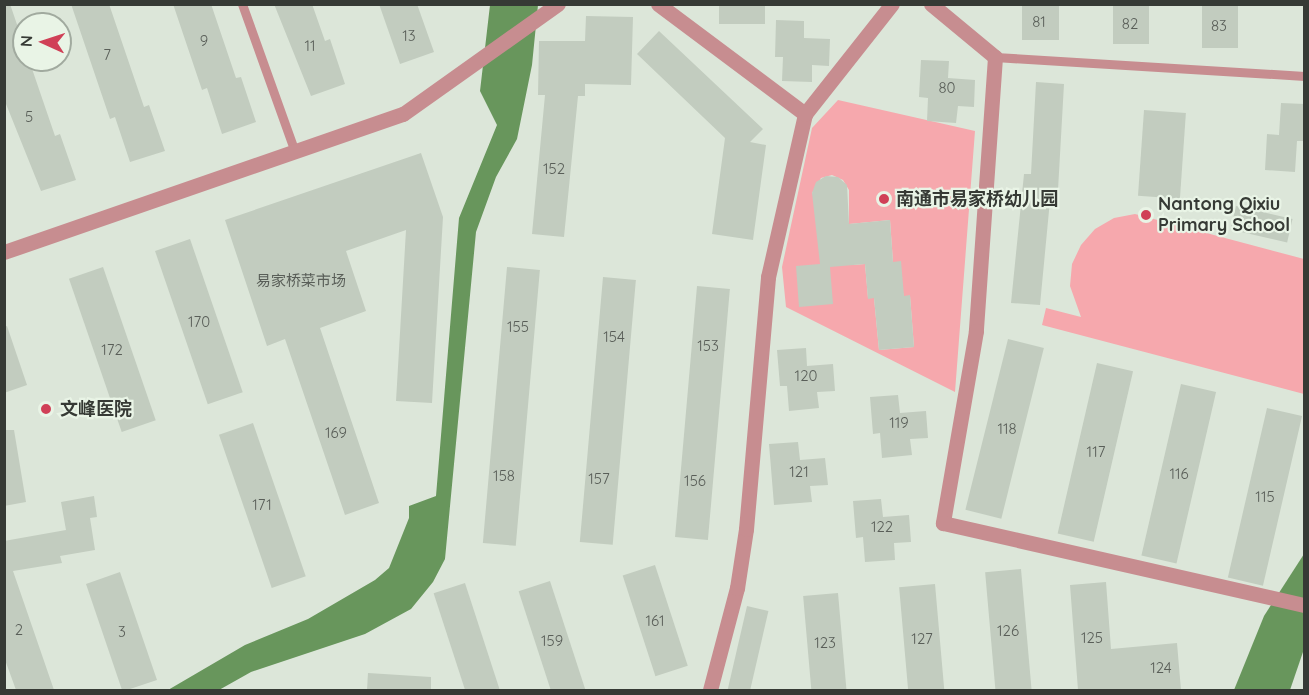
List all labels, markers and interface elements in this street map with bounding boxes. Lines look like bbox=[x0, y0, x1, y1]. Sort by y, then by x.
north arrow bbox=[12, 12, 72, 72]
house number: 81 bbox=[1032, 13, 1046, 31]
house number: 82 bbox=[1122, 15, 1138, 33]
house number: 83 bbox=[1211, 17, 1227, 35]
house number: 13 bbox=[402, 27, 416, 45]
house number: 9 bbox=[200, 32, 208, 50]
text: N bbox=[16, 35, 36, 48]
house number: 11 bbox=[304, 37, 316, 55]
house number: 7 bbox=[103, 46, 111, 64]
house number: 80 bbox=[938, 79, 956, 97]
house number: 5 bbox=[25, 108, 33, 126]
house number: 152 bbox=[543, 160, 565, 178]
place label: 南通市易家桥幼儿园 bbox=[896, 188, 1058, 210]
marker: 南通市易家桥幼儿园 bbox=[877, 192, 891, 206]
place label: Nantong Qixiu Primary School bbox=[1158, 194, 1290, 236]
marker: Nantong Qixiu Primary School bbox=[1139, 208, 1153, 222]
house number: 易家桥菜市场 bbox=[256, 272, 346, 290]
house number: 170 bbox=[188, 313, 210, 331]
house number: 155 bbox=[507, 318, 529, 336]
house number: 154 bbox=[603, 328, 625, 346]
house number: 153 bbox=[697, 337, 719, 355]
house number: 172 bbox=[101, 341, 123, 359]
house number: 120 bbox=[795, 367, 817, 385]
place label: 文峰医院 bbox=[60, 398, 132, 420]
marker: 文峰医院 bbox=[37, 400, 55, 418]
house number: 119 bbox=[889, 414, 909, 432]
house number: 118 bbox=[997, 420, 1017, 438]
house number: 169 bbox=[325, 424, 347, 442]
house number: 117 bbox=[1087, 443, 1105, 461]
house number: 121 bbox=[789, 463, 809, 481]
house number: 116 bbox=[1169, 465, 1189, 483]
house number: 158 bbox=[493, 467, 515, 485]
house number: 157 bbox=[588, 470, 610, 488]
house number: 156 bbox=[684, 472, 706, 490]
house number: 115 bbox=[1255, 488, 1275, 506]
house number: 171 bbox=[252, 496, 272, 514]
house number: 122 bbox=[871, 518, 893, 536]
house number: 161 bbox=[645, 612, 665, 630]
house number: 2 bbox=[15, 621, 23, 639]
house number: 126 bbox=[997, 622, 1019, 640]
house number: 3 bbox=[118, 623, 126, 641]
house number: 125 bbox=[1081, 629, 1103, 647]
house number: 127 bbox=[911, 630, 933, 648]
house number: 159 bbox=[541, 632, 563, 650]
house number: 123 bbox=[814, 634, 836, 652]
house number: 124 bbox=[1150, 659, 1172, 677]

